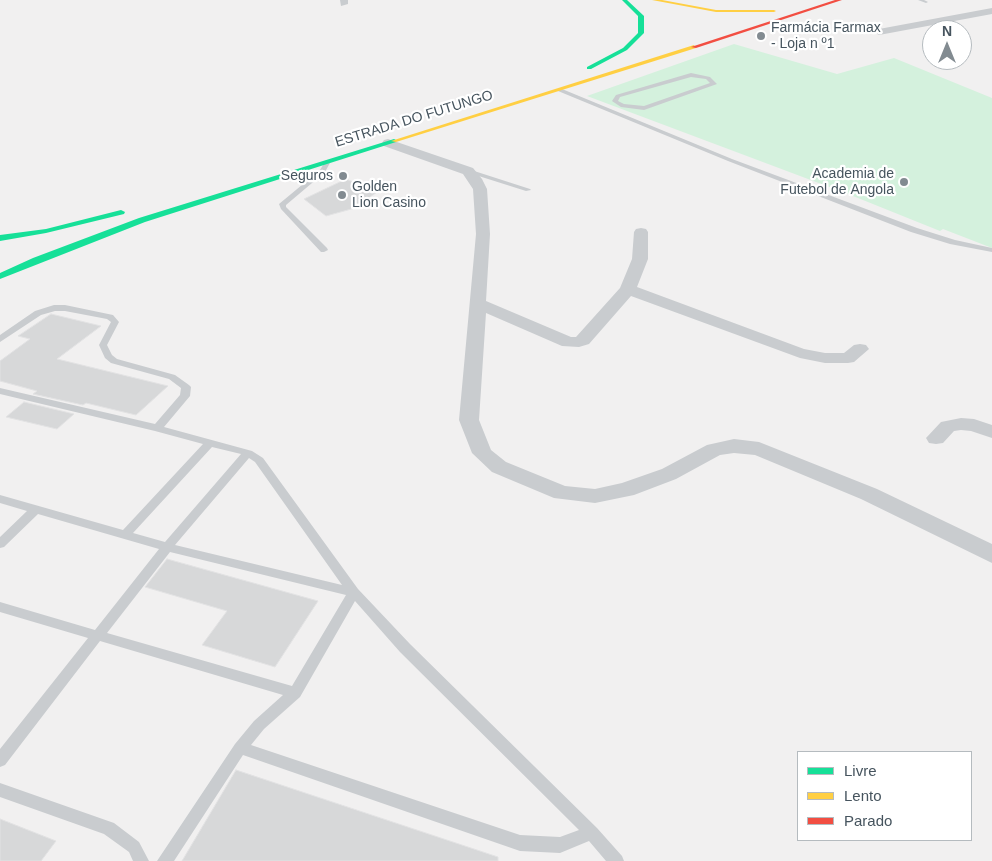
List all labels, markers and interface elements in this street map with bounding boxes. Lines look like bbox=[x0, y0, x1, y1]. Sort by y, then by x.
place label: Farmácia Farmax - Loja n º1 bbox=[771, 20, 881, 52]
north arrow bbox=[922, 20, 972, 70]
text: N bbox=[942, 23, 952, 39]
marker: Farmácia Farmax - Loja n º1 bbox=[755, 30, 767, 42]
street label: ESTRADA DO FUTUNGO bbox=[333, 87, 495, 151]
place label: Academia de Futebol de Angola bbox=[780, 166, 894, 198]
place label: Seguros bbox=[281, 168, 333, 184]
marker: Seguros bbox=[337, 170, 349, 182]
marker: Academia de Futebol de Angola bbox=[898, 176, 910, 188]
place label: Golden Lion Casino bbox=[352, 179, 426, 212]
marker: Golden Lion Casino bbox=[336, 189, 348, 201]
legend bbox=[797, 751, 972, 841]
text: Livre bbox=[844, 762, 877, 779]
text: Lento bbox=[844, 787, 882, 804]
text: Parado bbox=[844, 812, 892, 829]

